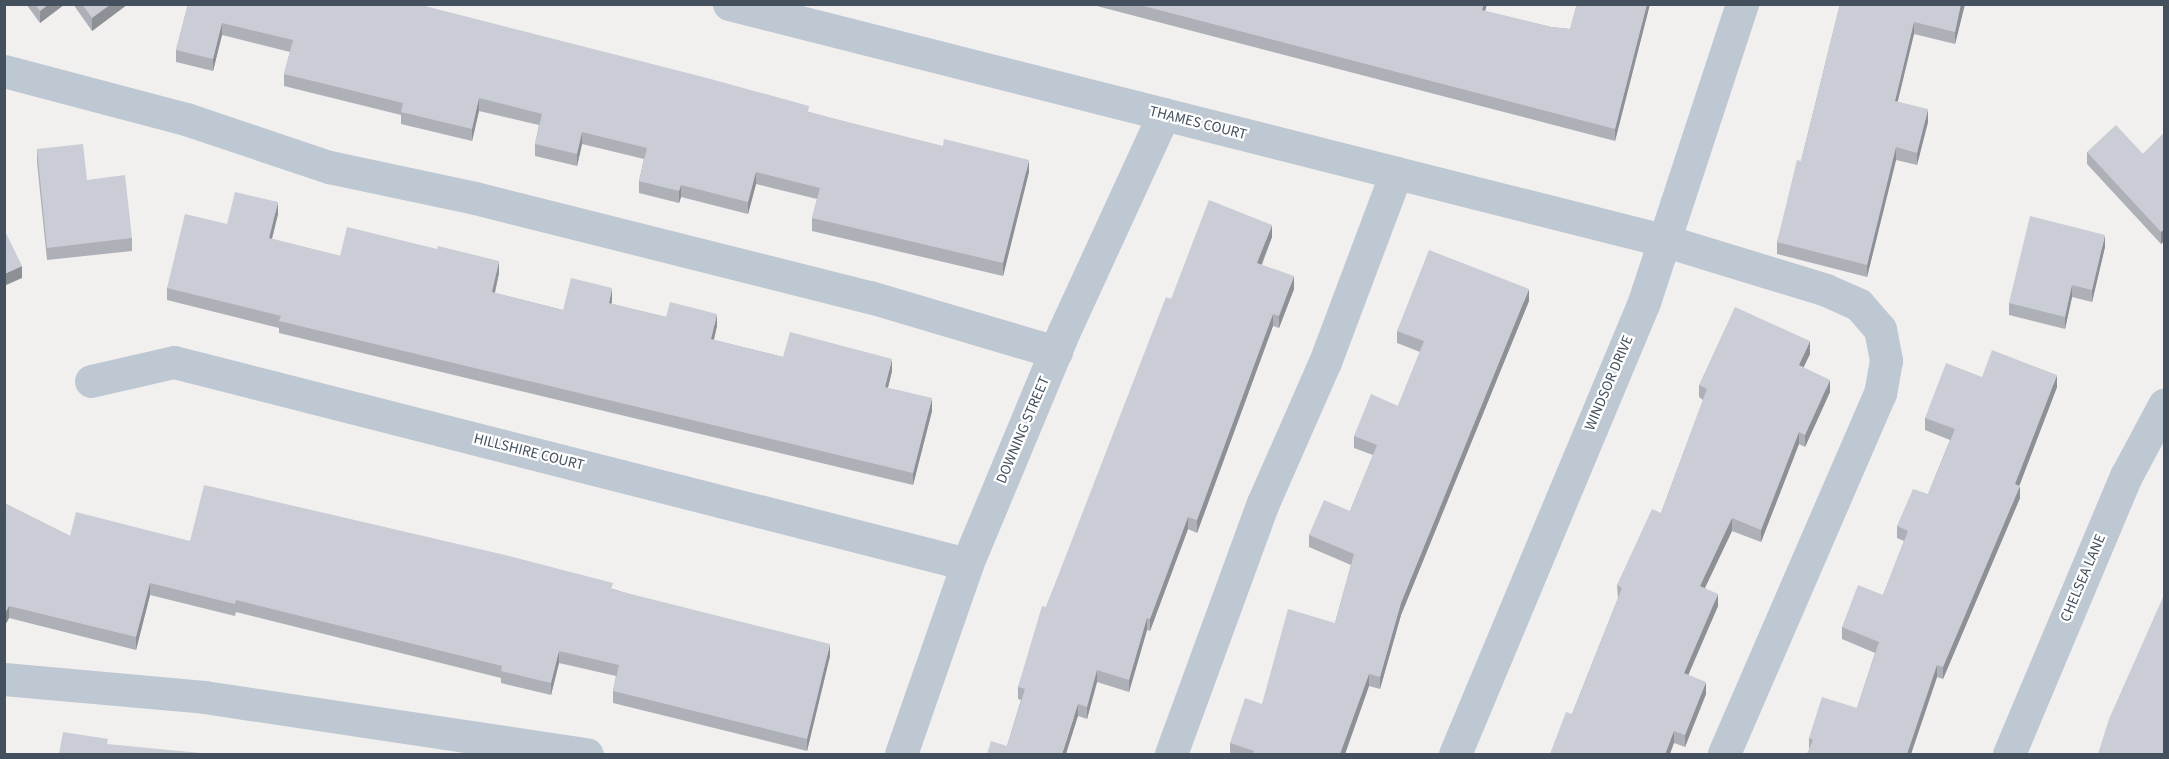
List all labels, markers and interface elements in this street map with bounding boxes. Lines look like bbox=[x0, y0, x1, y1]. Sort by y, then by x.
street label: THAMES COURT bbox=[1147, 102, 1249, 144]
street label: WINDSOR DRIVE bbox=[1581, 333, 1637, 433]
street label: DOWNING STREET bbox=[992, 374, 1054, 486]
street label: HILLSHIRE COURT bbox=[472, 430, 586, 474]
street label: CHELSEA LANE bbox=[2056, 532, 2110, 624]

